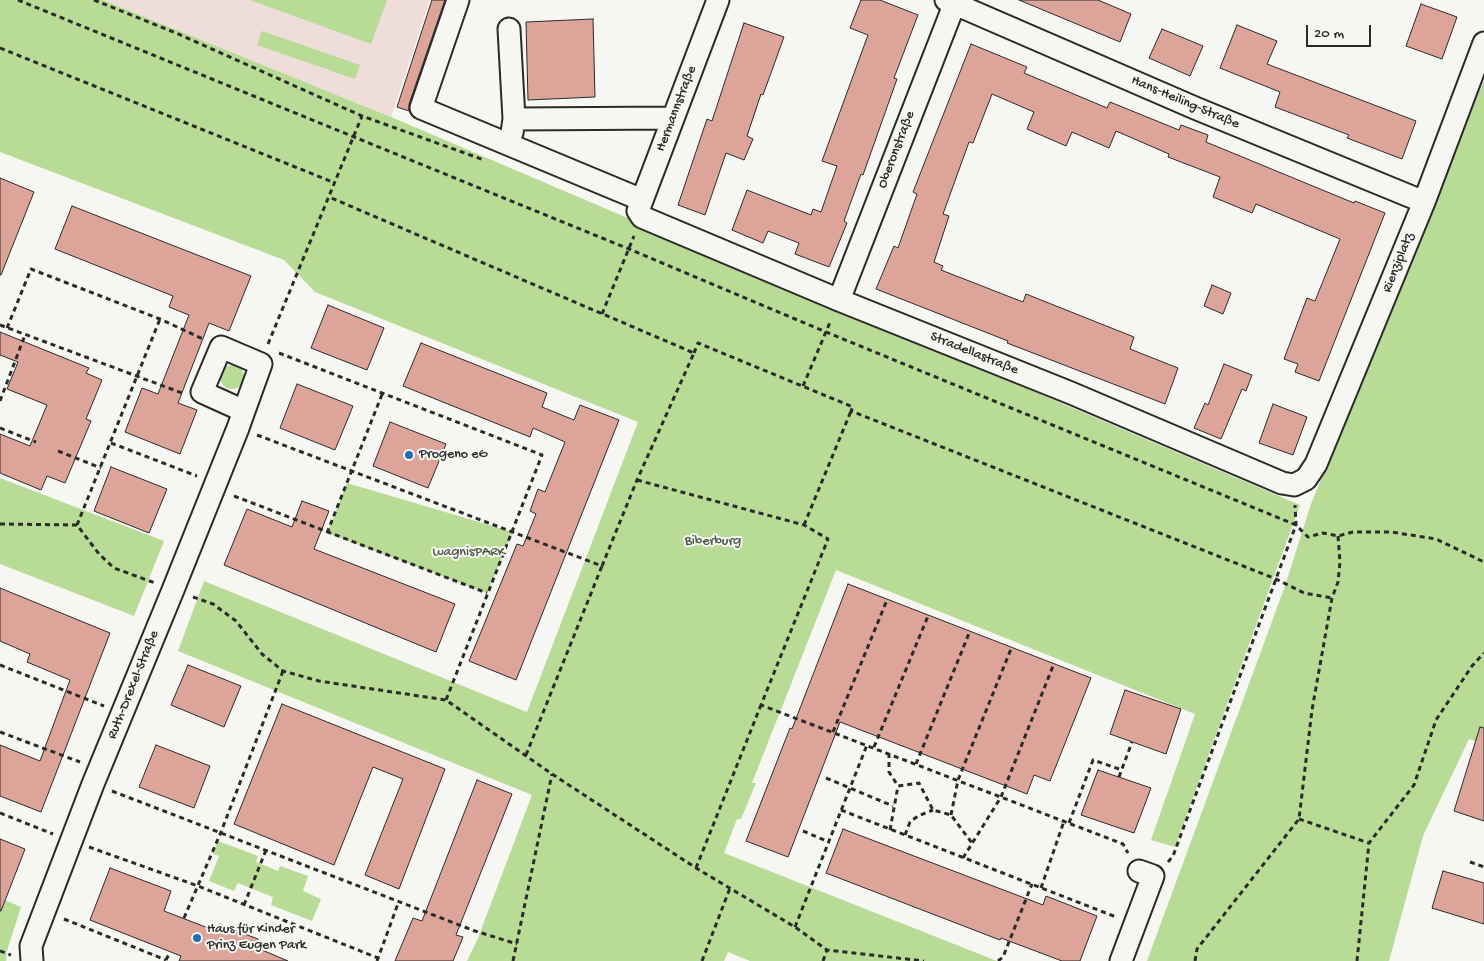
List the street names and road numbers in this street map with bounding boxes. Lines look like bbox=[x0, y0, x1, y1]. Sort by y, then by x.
street label: Hermannstraße bbox=[653, 64, 701, 154]
street label: Hans-Heiling-Straße bbox=[1128, 73, 1242, 133]
street label: Oberonstraße bbox=[875, 109, 919, 191]
street label: Rienziplatz bbox=[1379, 231, 1419, 295]
street label: Stradellastraße bbox=[927, 329, 1021, 379]
street label: Ruth-Drexel-Straße bbox=[105, 628, 163, 742]

